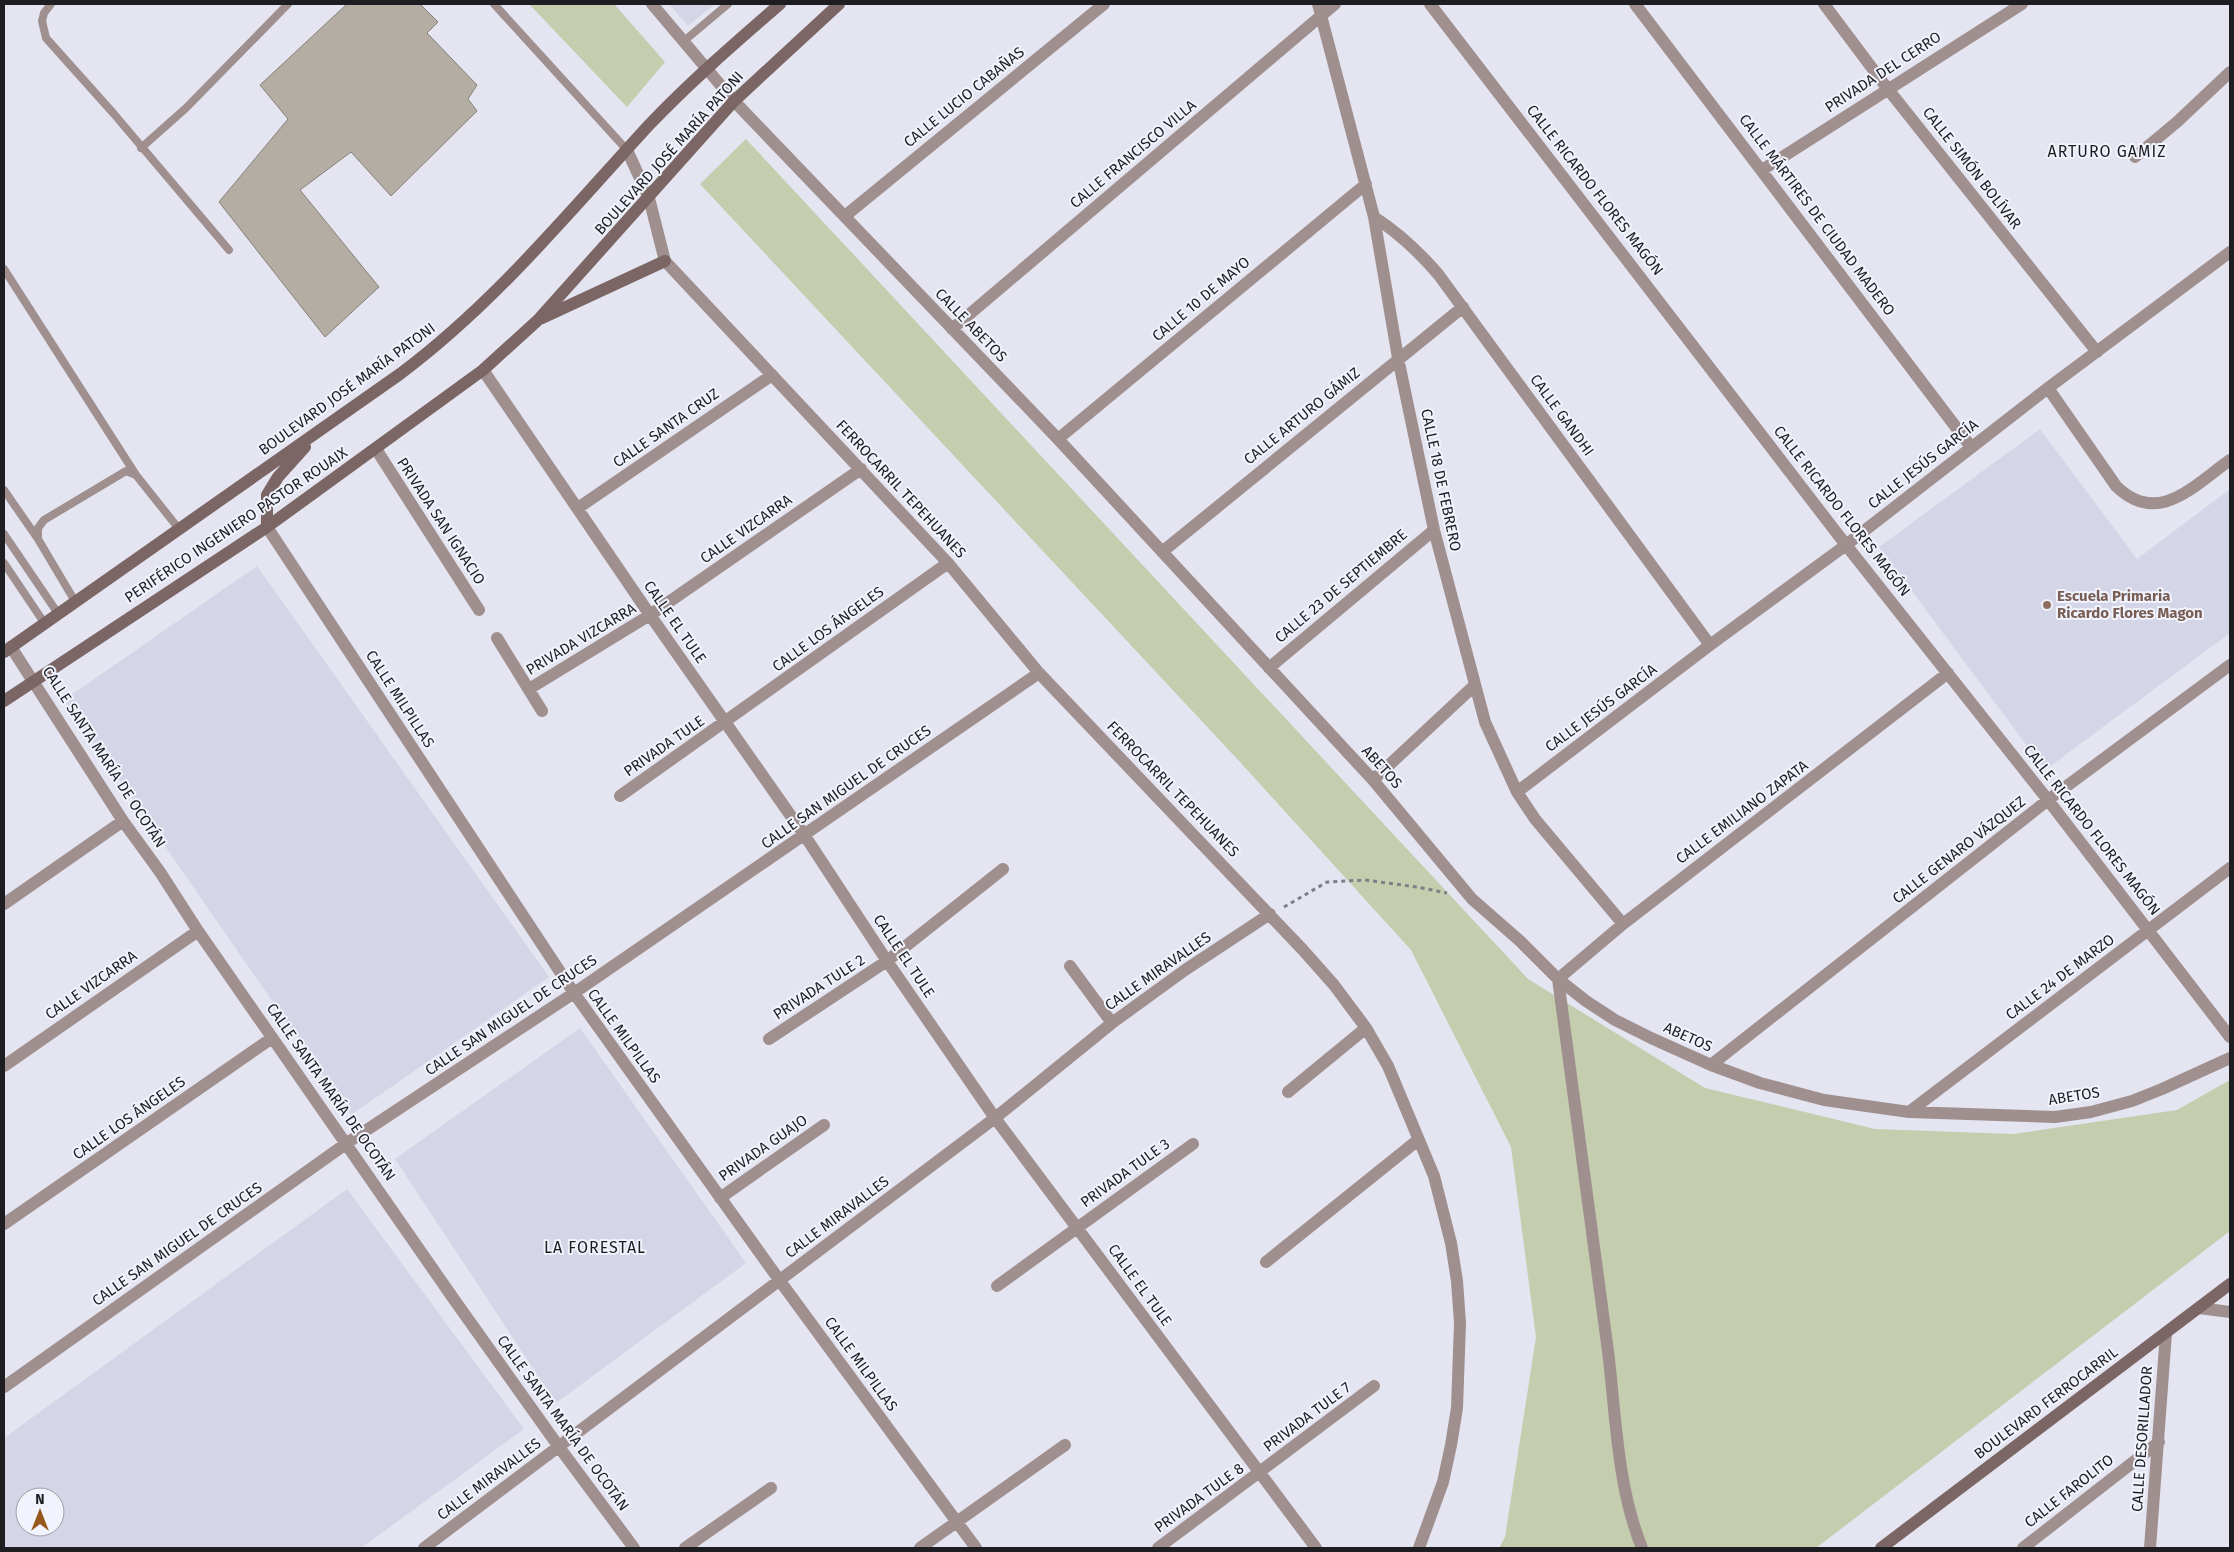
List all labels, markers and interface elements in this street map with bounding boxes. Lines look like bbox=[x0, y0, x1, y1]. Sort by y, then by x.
street label: PRIVADA DEL CERRO bbox=[1821, 28, 1945, 116]
street label: CALLE LUCIO CABAÑAS bbox=[900, 43, 1028, 151]
street label: BOULEVARD JOSÉ MARÍA PATONI bbox=[591, 68, 747, 238]
street label: CALLE FRANCISCO VILLA bbox=[1066, 96, 1200, 212]
street label: CALLE RICARDO FLORES MAGÓN bbox=[1523, 101, 1667, 279]
street label: CALLE SIMÓN BOLÍVAR bbox=[1919, 103, 2025, 233]
street label: CALLE MÁRTIRES DE CIUDAD MADERO bbox=[1735, 111, 1899, 319]
district label: ARTURO GAMIZ bbox=[2047, 142, 2167, 161]
street label: CALLE 10 DE MAYO bbox=[1148, 253, 1254, 345]
street label: CALLE ABETOS bbox=[931, 284, 1011, 366]
street label: BOULEVARD JOSÉ MARÍA PATONI bbox=[255, 319, 439, 459]
street label: CALLE ARTURO GÁMIZ bbox=[1240, 364, 1364, 468]
street label: CALLE GANDHI bbox=[1526, 371, 1598, 459]
street label: CALLE SANTA CRUZ bbox=[609, 385, 723, 471]
street label: CALLE 18 DE FEBRERO bbox=[1417, 407, 1465, 553]
street label: CALLE JESÚS GARCÍA bbox=[1864, 415, 1982, 513]
street label: FERROCARRIL TEPEHUANES bbox=[832, 416, 970, 562]
street label: CALLE RICARDO FLORES MAGÓN bbox=[1770, 422, 1914, 600]
street label: PERIFÉRICO INGENIERO PASTOR ROUAIX bbox=[121, 443, 352, 607]
street label: PRIVADA SAN IGNACIO bbox=[393, 454, 489, 588]
street label: CALLE VIZCARRA bbox=[697, 490, 796, 567]
street label: CALLE 23 DE SEPTIEMBRE bbox=[1271, 525, 1411, 647]
street label: CALLE EL TULE bbox=[640, 577, 710, 667]
street label: CALLE LOS ÁNGELES bbox=[769, 583, 887, 675]
place label: Escuela Primaria Ricardo Flores Magon bbox=[2057, 587, 2203, 622]
street label: PRIVADA VIZCARRA bbox=[523, 599, 640, 679]
marker: Escuela Primaria Ricardo Flores Magon bbox=[2041, 599, 2053, 611]
street label: CALLE MILPILLAS bbox=[362, 647, 438, 751]
street label: CALLE JESÚS GARCÍA bbox=[1542, 660, 1661, 756]
street label: CALLE SANTA MARÍA DE OCOTÁN bbox=[39, 663, 169, 851]
street label: PRIVADA TULE bbox=[620, 712, 708, 780]
street label: FERROCARRIL TEPEHUANES bbox=[1103, 717, 1243, 861]
street label: CALLE SAN MIGUEL DE CRUCES bbox=[758, 721, 934, 853]
street label: CALLE RICARDO FLORES MAGÓN bbox=[2020, 741, 2164, 919]
street label: ABETOS bbox=[1358, 742, 1406, 792]
street label: CALLE EMILIANO ZAPATA bbox=[1672, 756, 1812, 868]
street label: CALLE GENARO VÁZQUEZ bbox=[1889, 792, 2029, 907]
street label: CALLE EL TULE bbox=[870, 911, 938, 1001]
street label: CALLE MIRAVALLES bbox=[1102, 928, 1214, 1014]
street label: CALLE 24 DE MARZO bbox=[2002, 930, 2118, 1024]
street label: CALLE VIZCARRA bbox=[42, 946, 141, 1023]
street label: CALLE SAN MIGUEL DE CRUCES bbox=[422, 951, 600, 1079]
street label: PRIVADA TULE 2 bbox=[770, 951, 868, 1023]
street label: CALLE MILPILLAS bbox=[584, 985, 664, 1087]
street label: CALLE SANTA MARÍA DE OCOTÁN bbox=[263, 1000, 399, 1184]
street label: ABETOS bbox=[1661, 1018, 1715, 1056]
street label: CALLE LOS ÁNGELES bbox=[69, 1072, 189, 1164]
street label: ABETOS bbox=[2047, 1083, 2101, 1109]
street label: PRIVADA GUAJO bbox=[715, 1111, 811, 1185]
street label: PRIVADA TULE 3 bbox=[1077, 1135, 1173, 1211]
street label: CALLE MIRAVALLES bbox=[782, 1172, 892, 1262]
street label: CALLE SAN MIGUEL DE CRUCES bbox=[89, 1178, 265, 1310]
district label: LA FORESTAL bbox=[544, 1238, 646, 1257]
street label: CALLE EL TULE bbox=[1104, 1241, 1176, 1329]
street label: CALLE MILPILLAS bbox=[821, 1313, 901, 1415]
street label: CALLE SANTA MARÍA DE OCOTÁN bbox=[493, 1332, 633, 1514]
street label: BOULEVARD FERROCARRIL bbox=[1971, 1343, 2122, 1463]
street label: CALLE DESORILLADOR bbox=[2128, 1365, 2156, 1513]
street label: PRIVADA TULE 7 bbox=[1260, 1378, 1355, 1456]
street label: CALLE MIRAVALLES bbox=[434, 1434, 544, 1524]
street label: CALLE FAROLITO bbox=[2021, 1451, 2117, 1531]
street label: PRIVADA TULE 8 bbox=[1151, 1459, 1247, 1537]
north arrow bbox=[15, 1487, 65, 1537]
text: N bbox=[35, 1491, 45, 1508]

